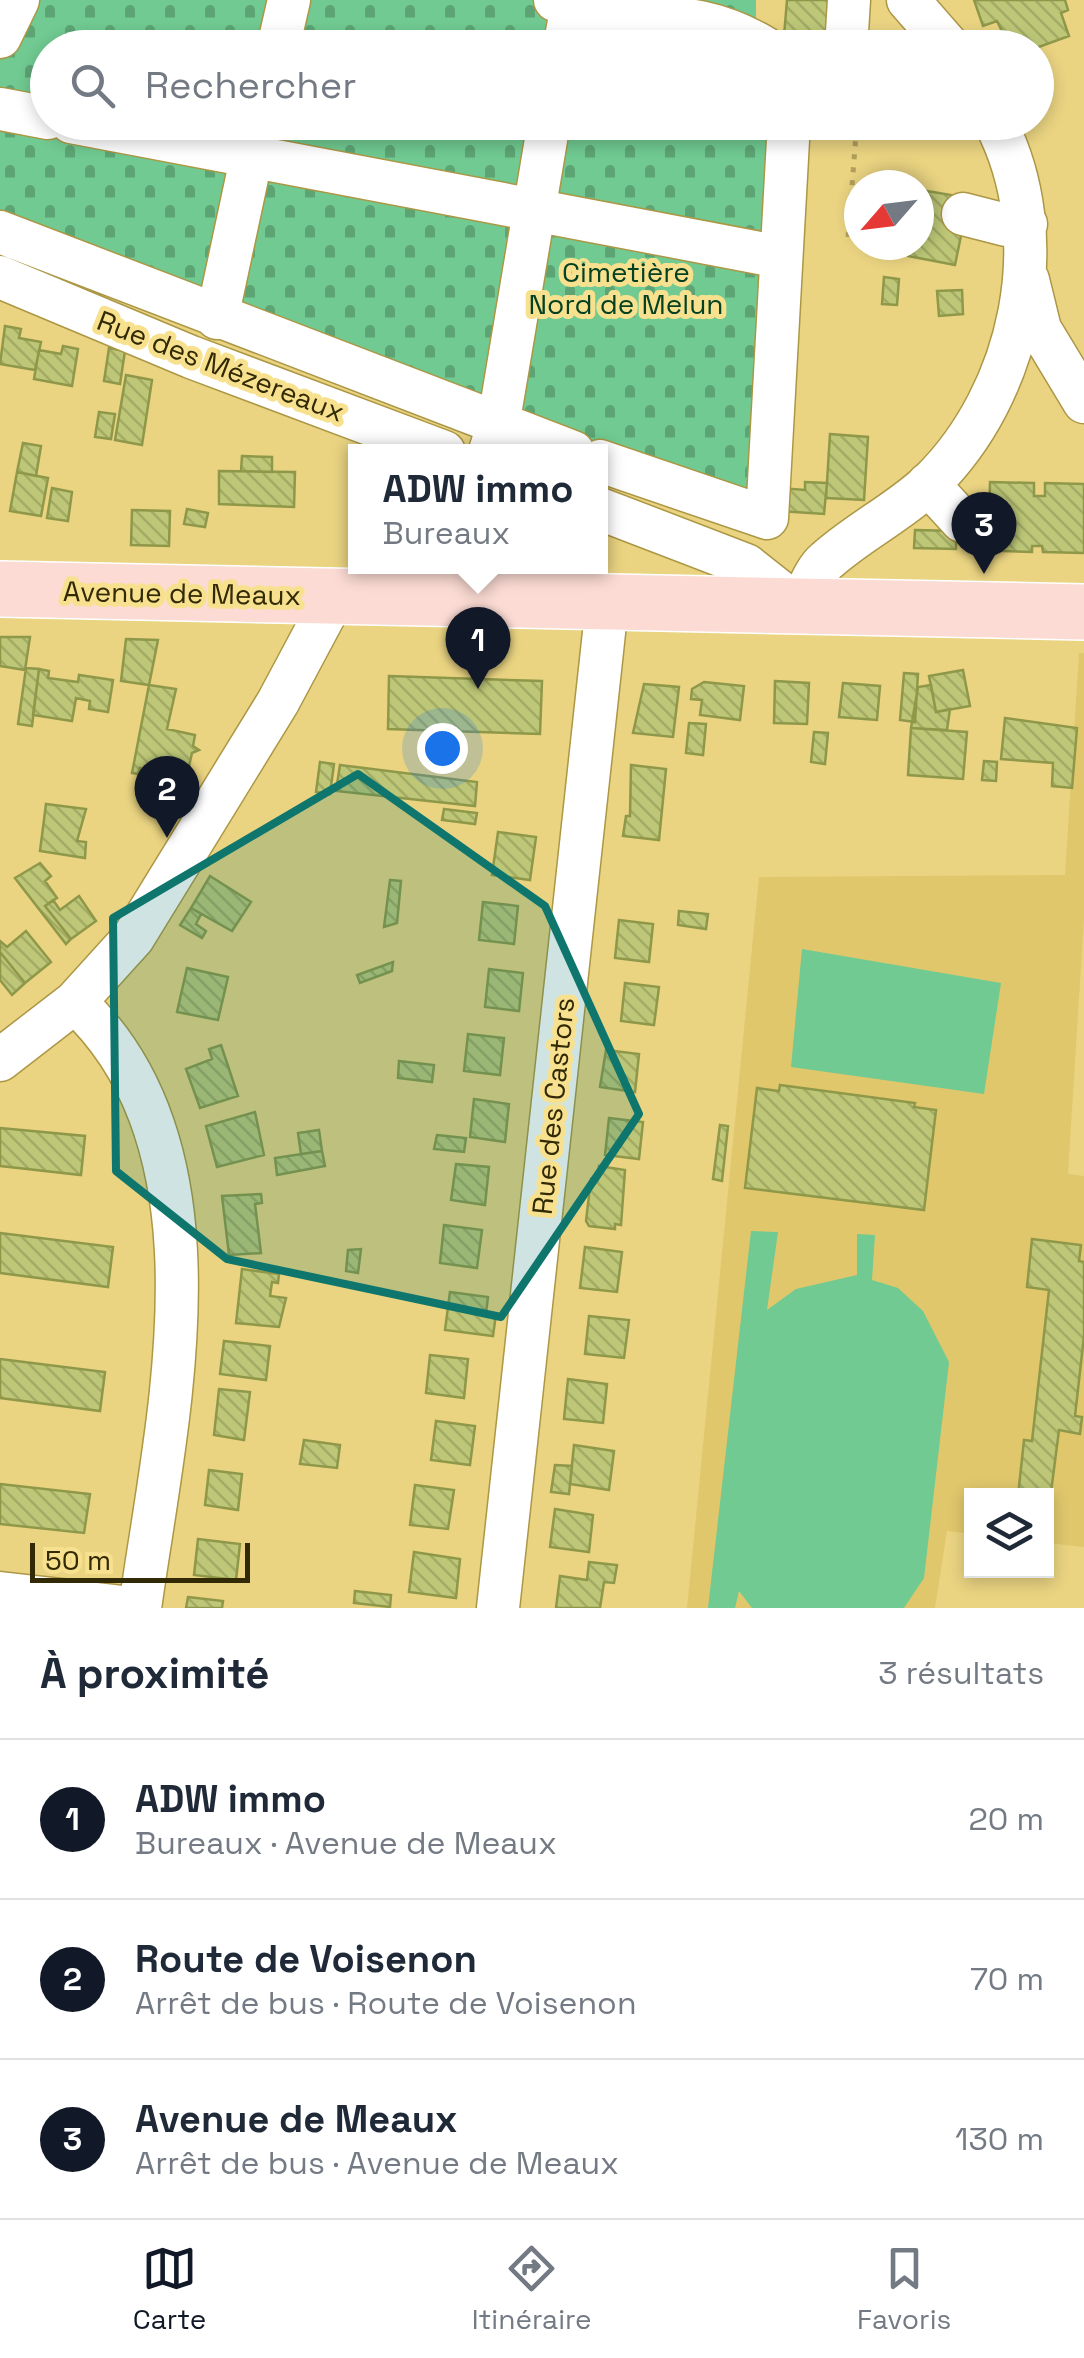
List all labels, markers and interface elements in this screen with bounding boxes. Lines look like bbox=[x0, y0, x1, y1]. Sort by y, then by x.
search box bbox=[30, 30, 1054, 140]
icon: search bbox=[65, 58, 120, 113]
text: Rechercher bbox=[145, 61, 356, 109]
north arrow bbox=[844, 170, 934, 260]
park label: Cimetière Nord de Melun bbox=[529, 254, 723, 322]
street label: Rue des Mézereaux bbox=[92, 302, 350, 430]
popup bbox=[348, 444, 608, 574]
text: ADW immo bbox=[383, 465, 574, 513]
pin: 3 bbox=[952, 492, 1016, 574]
text: Bureaux bbox=[383, 513, 510, 553]
street label: Avenue de Meaux bbox=[63, 573, 301, 613]
pin: 1 bbox=[446, 606, 510, 689]
your location bbox=[417, 723, 468, 774]
pin: 2 bbox=[134, 756, 200, 838]
street label: Rue des Castors bbox=[524, 996, 582, 1216]
map controls bbox=[964, 1488, 1054, 1578]
button: layers bbox=[964, 1488, 1054, 1578]
scale bar bbox=[30, 1538, 250, 1582]
text: 50 m bbox=[45, 1542, 111, 1578]
text: À proximité bbox=[40, 1647, 270, 1700]
text: 3 résultats bbox=[878, 1653, 1044, 1693]
text: ADW immo bbox=[135, 1775, 326, 1823]
text: 1 bbox=[65, 1799, 80, 1839]
text: 20 m bbox=[968, 1799, 1044, 1839]
text: Bureaux · Avenue de Meaux bbox=[135, 1823, 557, 1863]
text: Route de Voisenon bbox=[135, 1935, 477, 1983]
text: 2 bbox=[63, 1959, 82, 1999]
text: 70 m bbox=[970, 1959, 1044, 1999]
text: Arrêt de bus · Route de Voisenon bbox=[135, 1983, 637, 2023]
text: Avenue de Meaux bbox=[135, 2095, 458, 2143]
text: 3 bbox=[63, 2119, 82, 2159]
text: 130 m bbox=[955, 2119, 1044, 2159]
text: Arrêt de bus · Avenue de Meaux bbox=[135, 2143, 619, 2183]
tab: Carte bbox=[133, 2241, 206, 2337]
tab: Itinéraire bbox=[472, 2241, 592, 2337]
tab: Favoris bbox=[857, 2241, 951, 2337]

